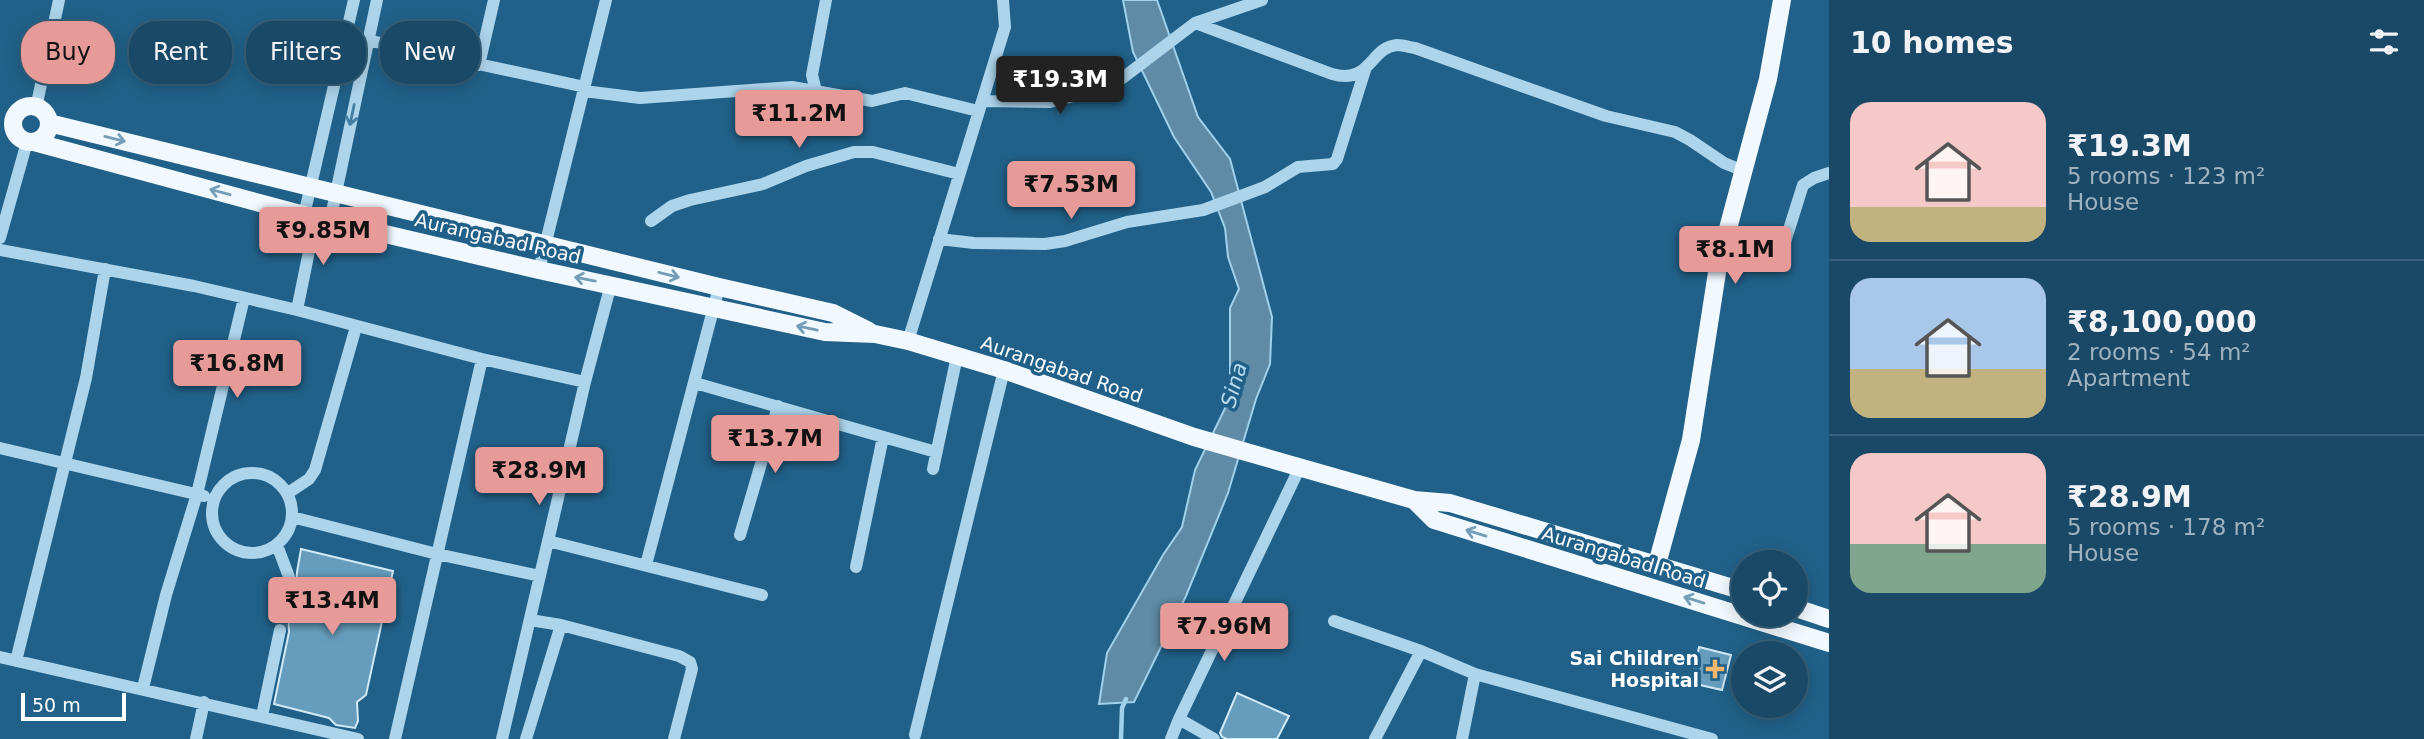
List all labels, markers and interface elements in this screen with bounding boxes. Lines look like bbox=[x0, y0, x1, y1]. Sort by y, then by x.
chip: Buy bbox=[21, 21, 115, 84]
chip: Rent bbox=[129, 21, 232, 84]
chip: Filters bbox=[246, 21, 366, 84]
chip: New bbox=[380, 21, 480, 84]
icon: filters bbox=[2365, 23, 2403, 61]
text: 10 homes bbox=[1850, 25, 2014, 60]
pin: ₹19.3M bbox=[1003, 57, 1117, 116]
text: ₹19.3M bbox=[1012, 66, 1108, 92]
pin: ₹11.2M bbox=[742, 90, 856, 150]
text: ₹11.2M bbox=[751, 100, 847, 126]
one-way arrow bbox=[345, 103, 359, 126]
text: ₹19.3M bbox=[2067, 128, 2192, 163]
icon: home bbox=[1906, 130, 1990, 214]
one-way arrow bbox=[103, 133, 126, 146]
pin: ₹7.53M bbox=[1014, 162, 1128, 221]
text: 5 rooms · 123 m² bbox=[2067, 163, 2265, 189]
text: ₹7.53M bbox=[1023, 171, 1119, 197]
one-way arrow bbox=[210, 185, 232, 198]
text: House bbox=[2067, 189, 2139, 215]
pin: ₹9.85M bbox=[266, 208, 380, 267]
street label: Aurangabad Road bbox=[413, 208, 583, 268]
text: ₹9.85M bbox=[275, 217, 371, 243]
pin: ₹8.1M bbox=[1686, 226, 1784, 286]
text: ₹8.1M bbox=[1695, 236, 1775, 262]
one-way arrow bbox=[657, 269, 680, 282]
one-way arrow bbox=[574, 271, 597, 285]
text: ₹8,100,000 bbox=[2067, 304, 2257, 339]
icon: home bbox=[1906, 306, 1990, 390]
one-way arrow bbox=[796, 321, 819, 335]
street label: Aurangabad Road bbox=[978, 331, 1146, 407]
text: 2 rooms · 54 m² bbox=[2067, 339, 2251, 365]
pin: ₹16.8M bbox=[180, 340, 294, 400]
text: ₹16.8M bbox=[189, 350, 285, 376]
water label: Sina bbox=[1216, 360, 1252, 410]
text: Apartment bbox=[2067, 365, 2190, 391]
pin: ₹13.7M bbox=[718, 416, 832, 475]
text: ₹13.7M bbox=[727, 425, 823, 451]
pin: ₹28.9M bbox=[482, 448, 596, 507]
text: ₹28.9M bbox=[491, 457, 587, 483]
text: ₹28.9M bbox=[2067, 479, 2192, 514]
icon: home bbox=[1906, 481, 1990, 565]
text: 5 rooms · 178 m² bbox=[2067, 514, 2265, 540]
street label: Aurangabad Road bbox=[1540, 522, 1708, 592]
one-way arrow bbox=[1466, 526, 1488, 539]
text: House bbox=[2067, 540, 2139, 566]
map controls bbox=[1731, 550, 1808, 718]
button: locate bbox=[1731, 550, 1808, 627]
pin: ₹13.4M bbox=[275, 578, 389, 637]
text: ₹13.4M bbox=[284, 587, 380, 613]
one-way arrow bbox=[1683, 593, 1705, 606]
pin: ₹7.96M bbox=[1167, 604, 1281, 663]
text: ₹7.96M bbox=[1176, 613, 1272, 639]
button: layers bbox=[1731, 641, 1808, 718]
place label: Sai Children Hospital bbox=[1569, 647, 1699, 691]
marker: Sai Children Hospital bbox=[1705, 659, 1725, 679]
scale bar bbox=[21, 690, 126, 722]
text: 50 m bbox=[32, 694, 81, 716]

